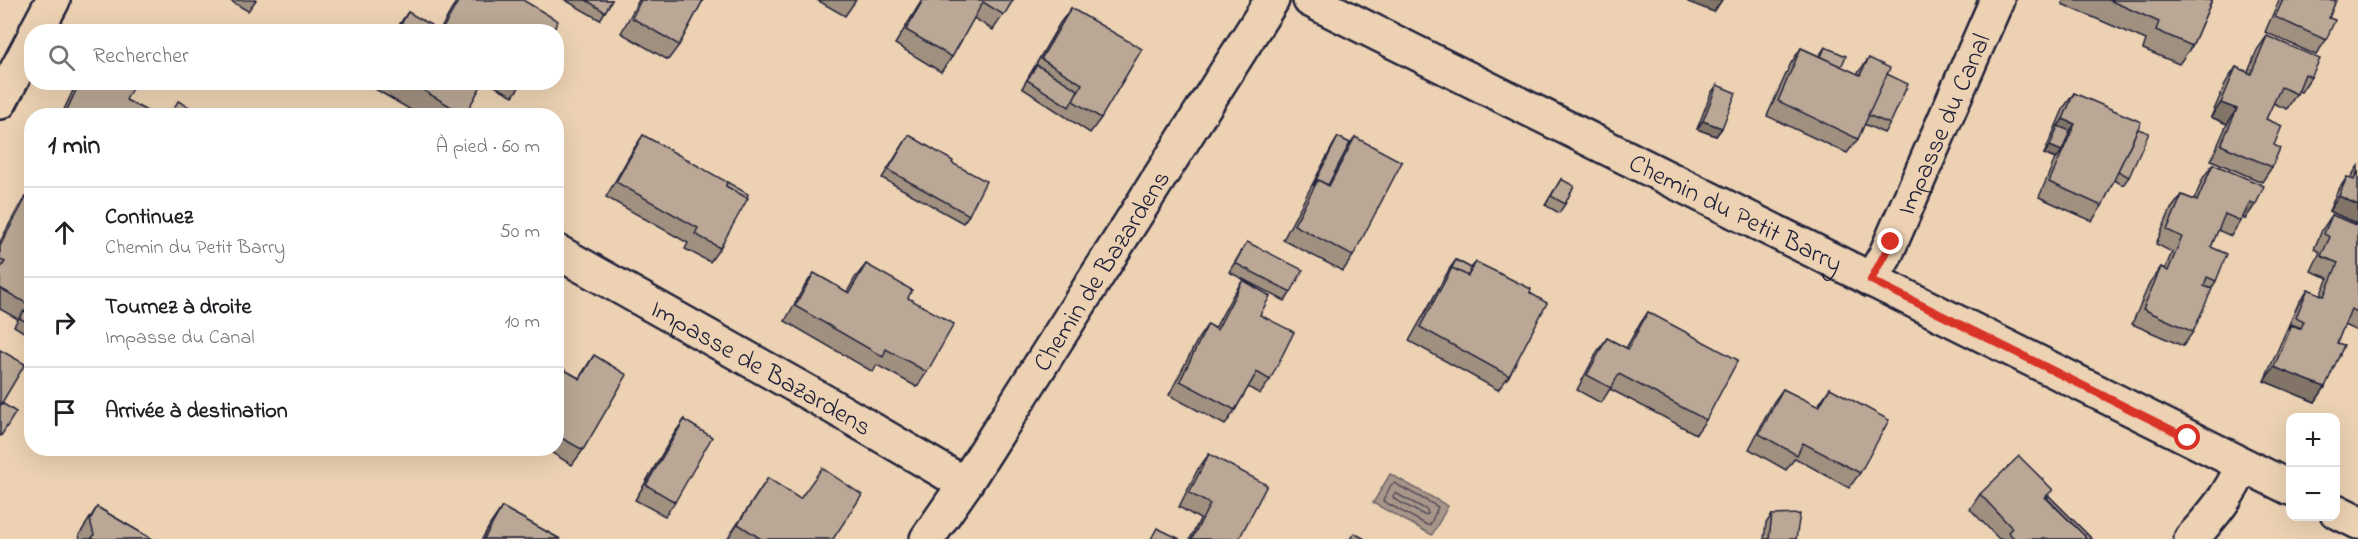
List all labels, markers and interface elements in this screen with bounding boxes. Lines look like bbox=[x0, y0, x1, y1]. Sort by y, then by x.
search box bbox=[24, 24, 564, 90]
street label: Impasse du Canal bbox=[1889, 28, 2002, 222]
icon: search bbox=[45, 41, 78, 74]
text: Rechercher bbox=[93, 41, 189, 73]
text: 1 min bbox=[48, 128, 100, 166]
text: À pied · 60 m bbox=[436, 133, 540, 162]
street label: Chemin du Petit Barry bbox=[1621, 146, 1848, 284]
street label: Chemin de Bazardens bbox=[1025, 164, 1181, 380]
text: Continuez bbox=[105, 202, 193, 234]
icon: ahead bbox=[48, 216, 81, 249]
text: 50 m bbox=[499, 218, 540, 247]
route end bbox=[1877, 228, 1903, 254]
text: Chemin du Petit Barry bbox=[105, 234, 285, 263]
text: Tournez à droite bbox=[105, 292, 251, 324]
street label: Impasse de Bazardens bbox=[643, 292, 878, 447]
icon: right bbox=[48, 306, 81, 339]
text: 10 m bbox=[504, 308, 540, 337]
text: Impasse du Canal bbox=[105, 324, 255, 353]
icon: arrive bbox=[48, 396, 81, 429]
text: Arrivée à destination bbox=[105, 396, 288, 428]
map controls bbox=[2286, 413, 2340, 521]
button: + bbox=[2286, 413, 2340, 467]
route start bbox=[2174, 424, 2200, 450]
button: − bbox=[2286, 467, 2340, 521]

